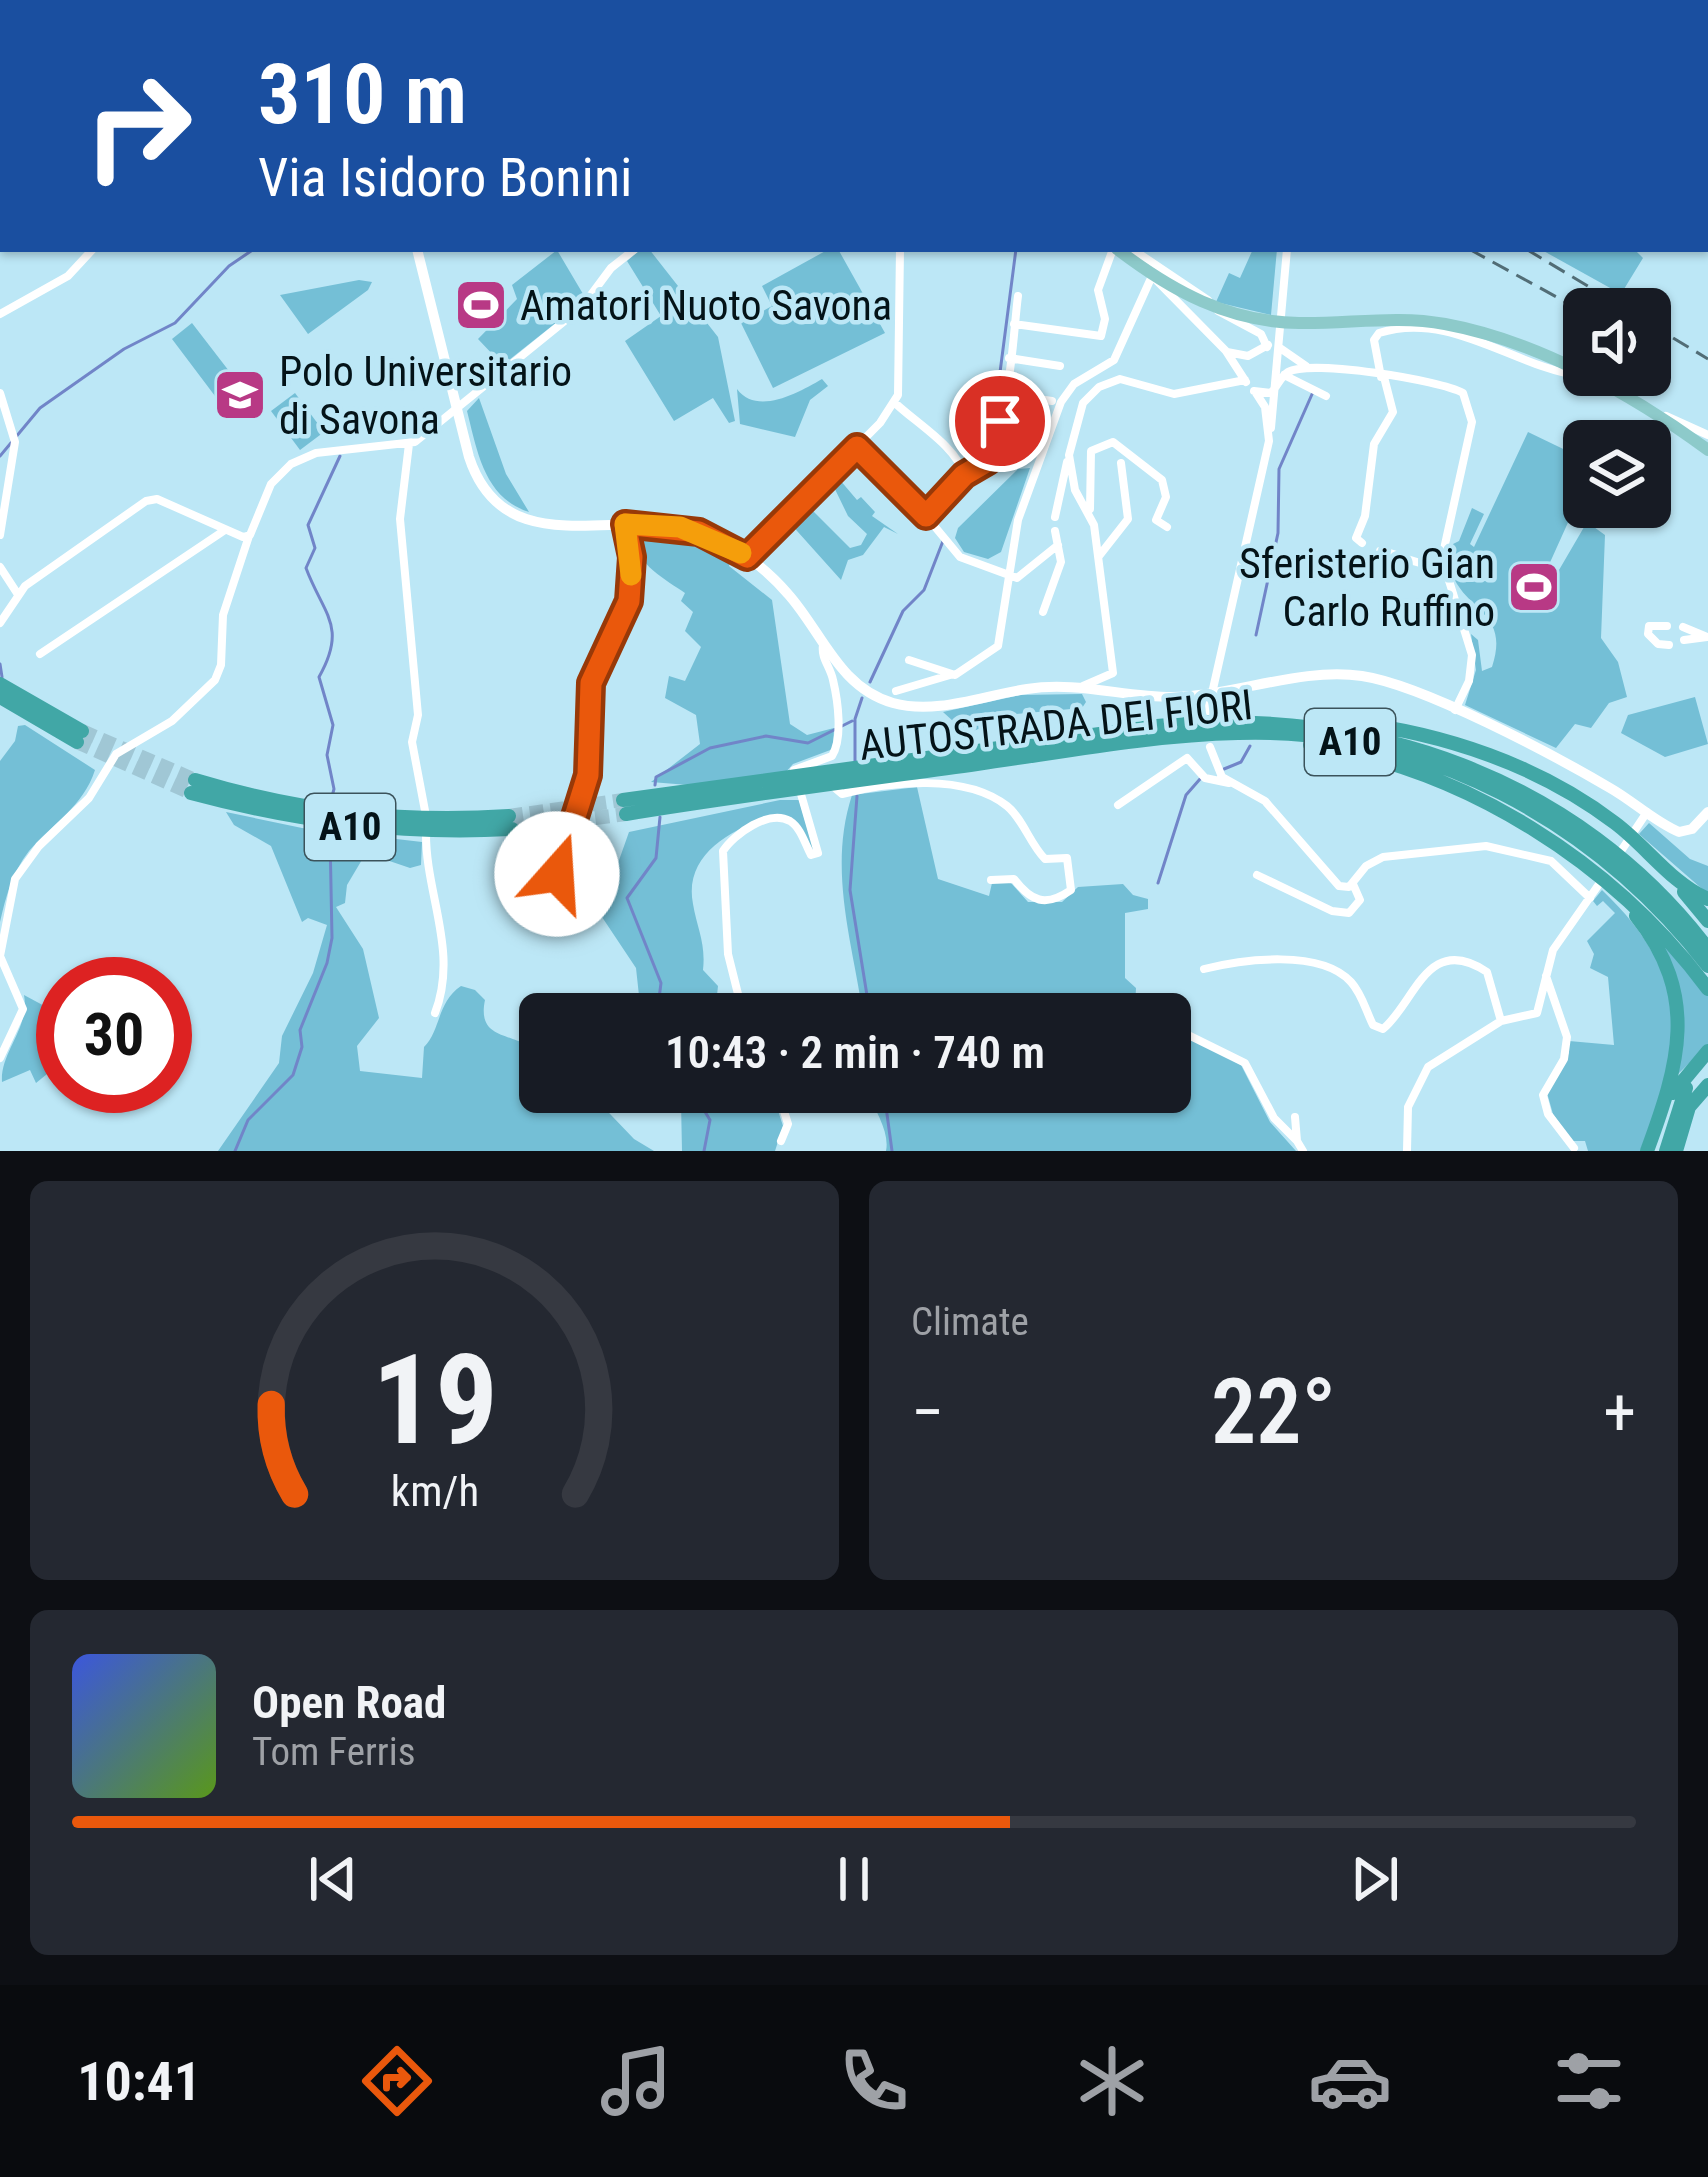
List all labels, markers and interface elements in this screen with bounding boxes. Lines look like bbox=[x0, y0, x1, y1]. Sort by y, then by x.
text: 310 m bbox=[258, 45, 467, 144]
icon: right bbox=[60, 48, 216, 204]
text: Via Isidoro Bonini bbox=[258, 146, 632, 209]
sports icon: Amatori Nuoto Savona bbox=[453, 277, 509, 333]
place label: Amatori Nuoto Savona bbox=[520, 281, 892, 330]
map controls bbox=[1563, 288, 1671, 528]
button: sound bbox=[1563, 288, 1671, 396]
place label: Polo Universitario di Savona bbox=[279, 347, 572, 444]
school or university icon: Polo Universitario di Savona bbox=[212, 367, 268, 423]
pin bbox=[949, 370, 1051, 472]
icon: arrive bbox=[967, 388, 1033, 454]
button: layers bbox=[1563, 420, 1671, 528]
place label: Sferisterio Gian Carlo Ruffino bbox=[1239, 539, 1495, 636]
sports icon: Sferisterio Gian Carlo Ruffino bbox=[1506, 559, 1562, 615]
street label: AUTOSTRADA DEI FIORI bbox=[857, 680, 1255, 770]
road number: A10 bbox=[1305, 709, 1395, 775]
road number: A10 bbox=[305, 794, 395, 860]
position arrow bbox=[494, 811, 620, 937]
speed limit sign: 30 bbox=[36, 957, 192, 1113]
text: 10:43 · 2 min · 740 m bbox=[665, 1026, 1045, 1079]
text: Climate bbox=[911, 1299, 1029, 1345]
text: 19 bbox=[371, 1327, 498, 1473]
text: 22° bbox=[1211, 1360, 1336, 1465]
text: − bbox=[911, 1374, 944, 1451]
text: + bbox=[1603, 1374, 1636, 1451]
text: km/h bbox=[390, 1465, 479, 1515]
text: Open Road bbox=[252, 1676, 446, 1729]
text: Tom Ferris bbox=[252, 1729, 415, 1775]
icon: previous bbox=[300, 1846, 366, 1912]
icon: pause bbox=[821, 1846, 887, 1912]
icon: next bbox=[1342, 1846, 1408, 1912]
icon: directions bbox=[355, 2039, 439, 2123]
icon: music bbox=[594, 2039, 678, 2123]
icon: phone bbox=[832, 2039, 916, 2123]
icon: climate bbox=[1070, 2039, 1154, 2123]
icon: car bbox=[1308, 2039, 1392, 2123]
icon: filters bbox=[1547, 2039, 1631, 2123]
text: 10:41 bbox=[77, 2050, 201, 2113]

